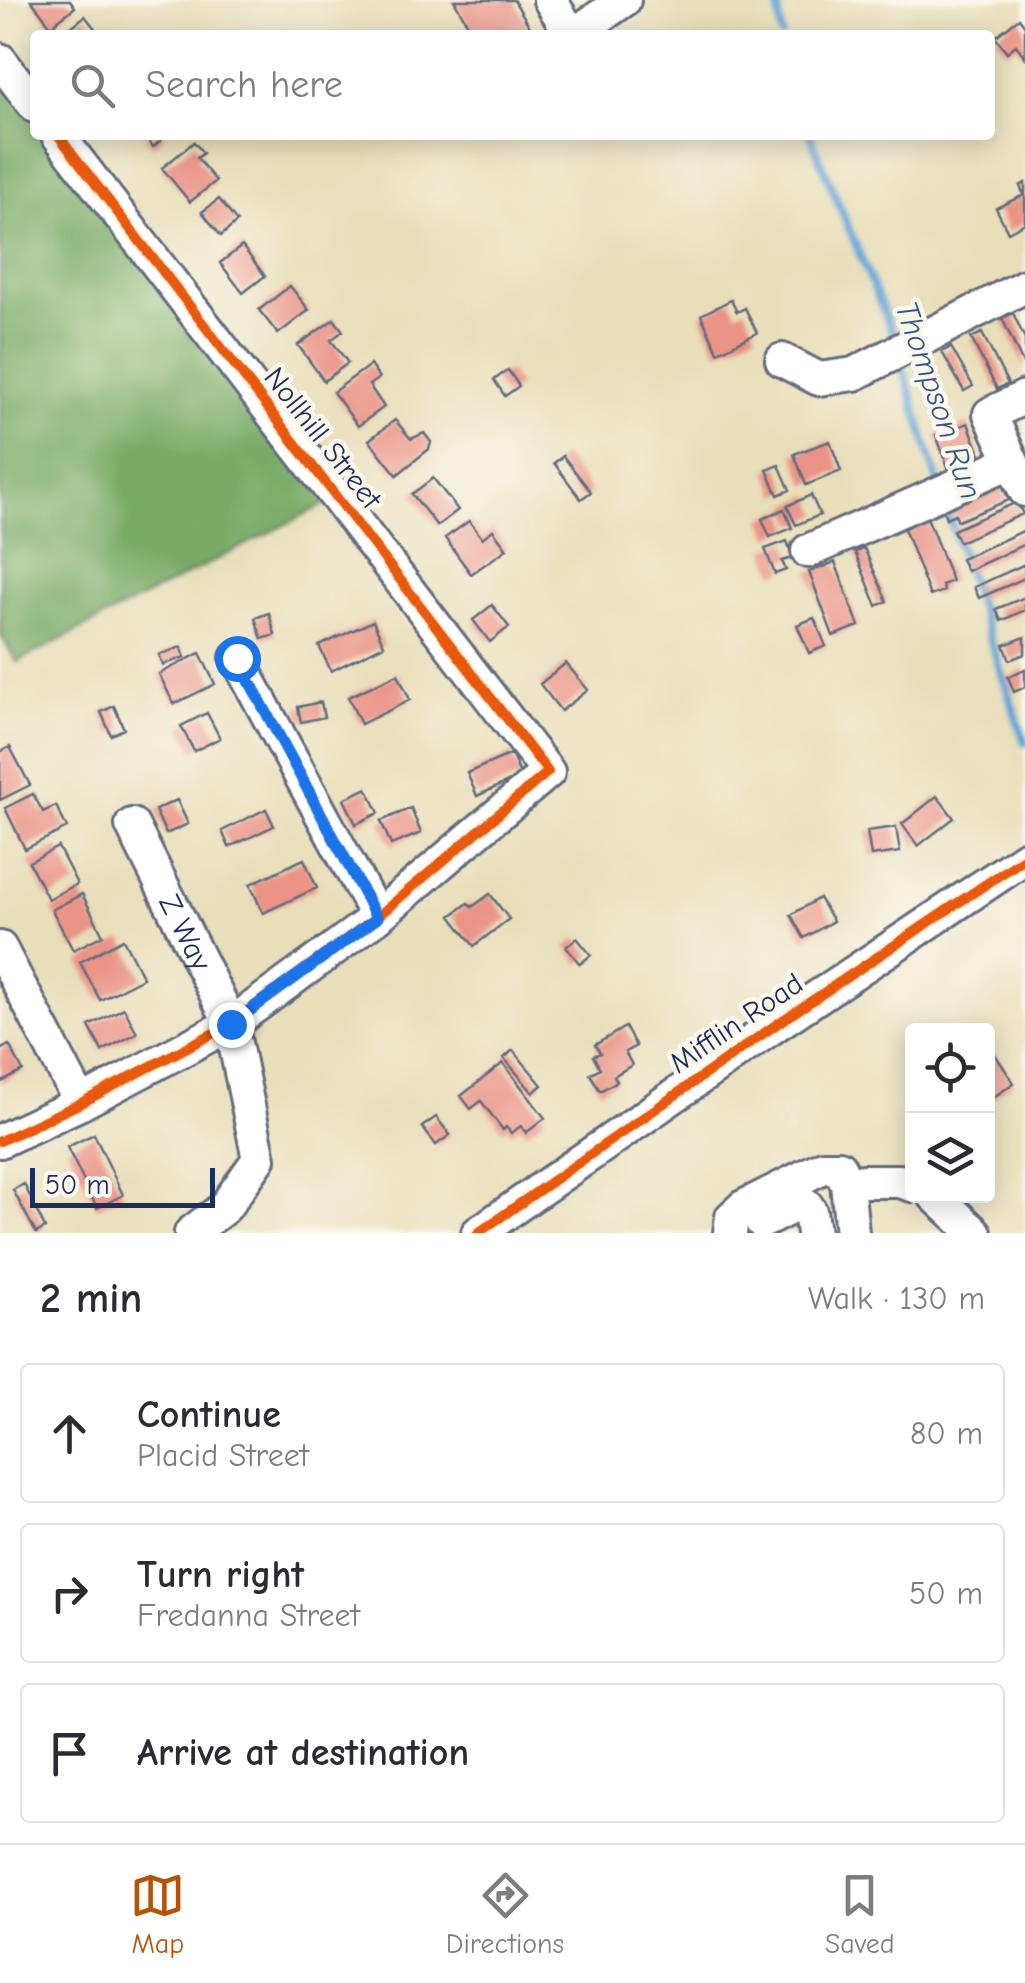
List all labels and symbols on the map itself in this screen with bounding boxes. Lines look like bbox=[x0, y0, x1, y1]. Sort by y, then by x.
water label: Thompson Run bbox=[887, 296, 990, 504]
street label: Nollhill Street bbox=[257, 361, 390, 517]
route start bbox=[215, 636, 261, 682]
street label: Z Way bbox=[151, 889, 219, 977]
street label: Mifflin Road bbox=[663, 966, 810, 1081]
route end bbox=[209, 1002, 255, 1048]
scale bar bbox=[30, 1163, 215, 1208]

